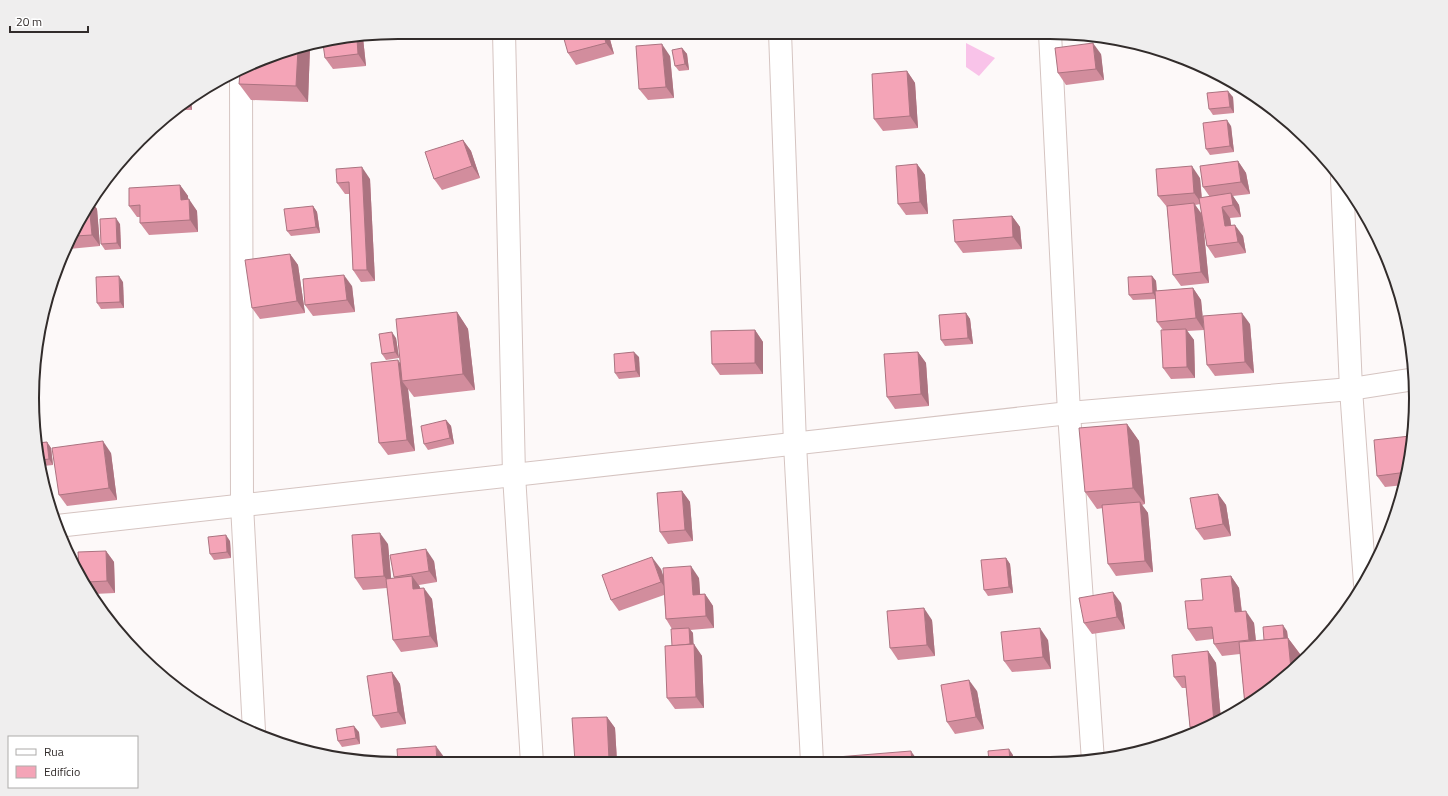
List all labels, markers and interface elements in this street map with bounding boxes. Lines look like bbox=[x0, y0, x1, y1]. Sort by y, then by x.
scale bar bbox=[10, 8, 88, 34]
text: 20 m bbox=[16, 12, 42, 31]
legend bbox=[8, 736, 138, 788]
text: Rua bbox=[44, 742, 64, 761]
text: Edifício bbox=[44, 762, 80, 781]

